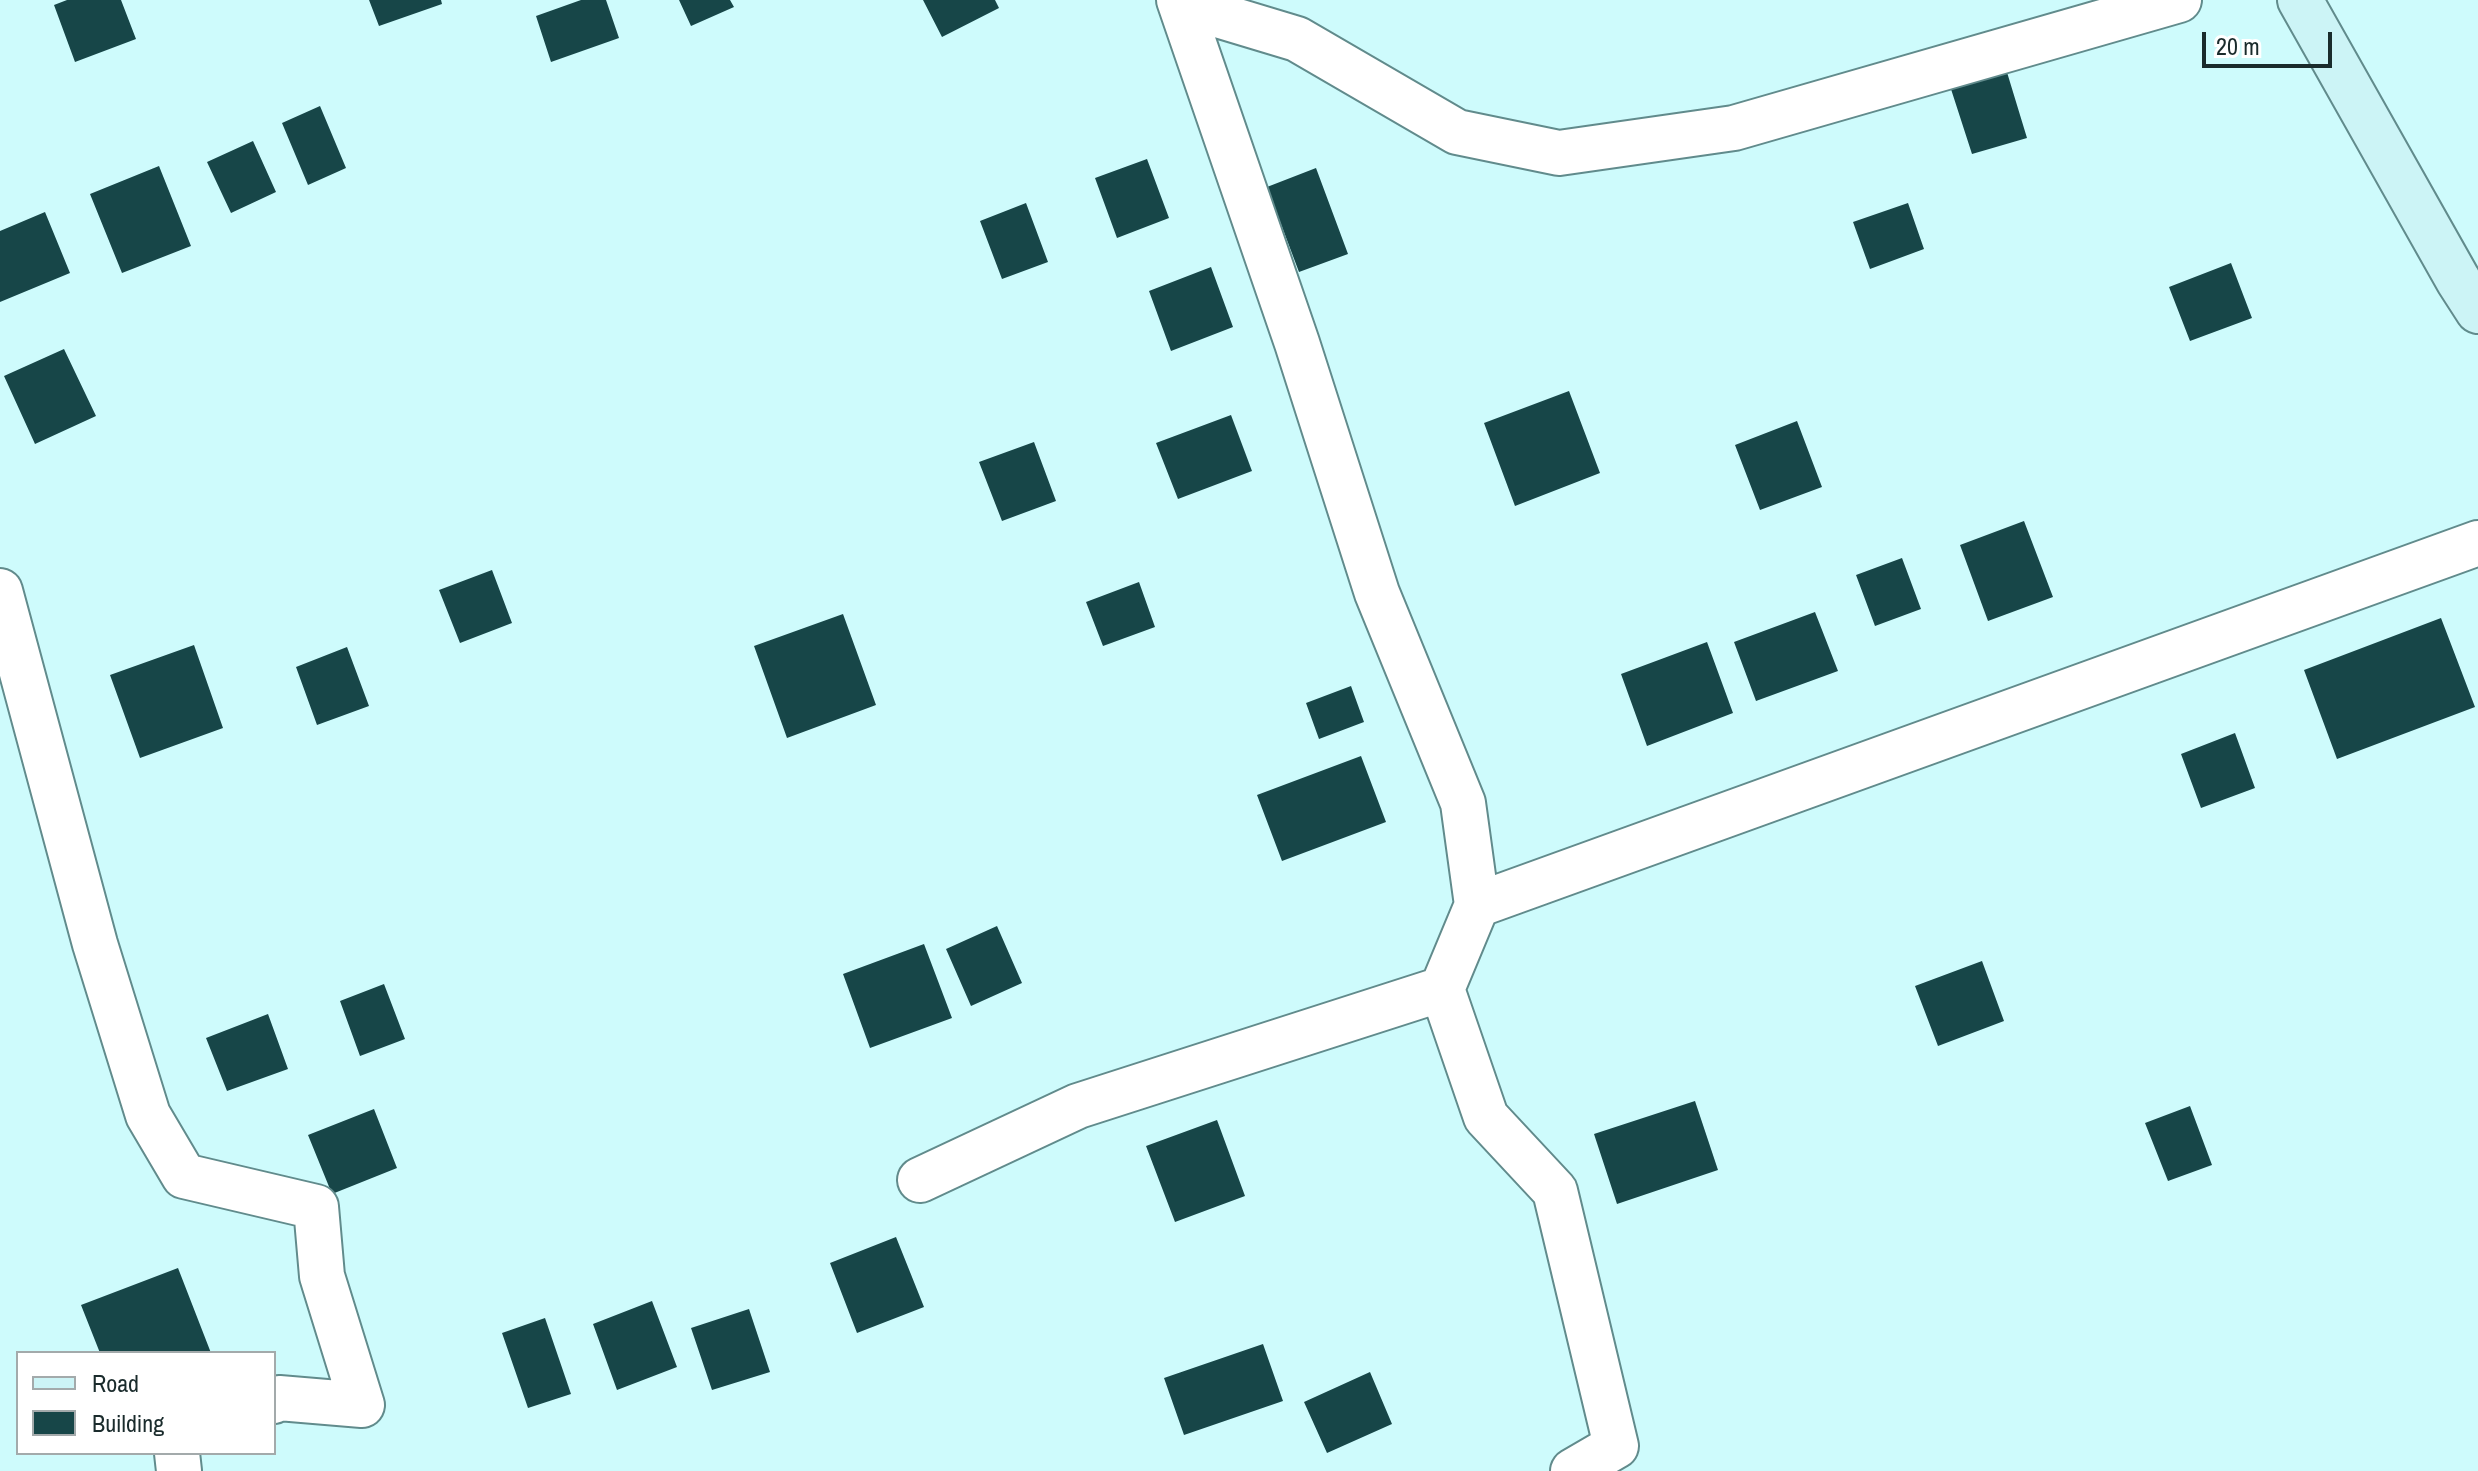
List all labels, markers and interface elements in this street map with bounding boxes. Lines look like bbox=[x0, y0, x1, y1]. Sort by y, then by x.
scale bar bbox=[2206, 16, 2336, 66]
text: 20 m bbox=[2216, 30, 2260, 62]
legend bbox=[16, 1351, 276, 1455]
text: Road bbox=[92, 1367, 139, 1399]
text: Building bbox=[92, 1407, 164, 1439]

